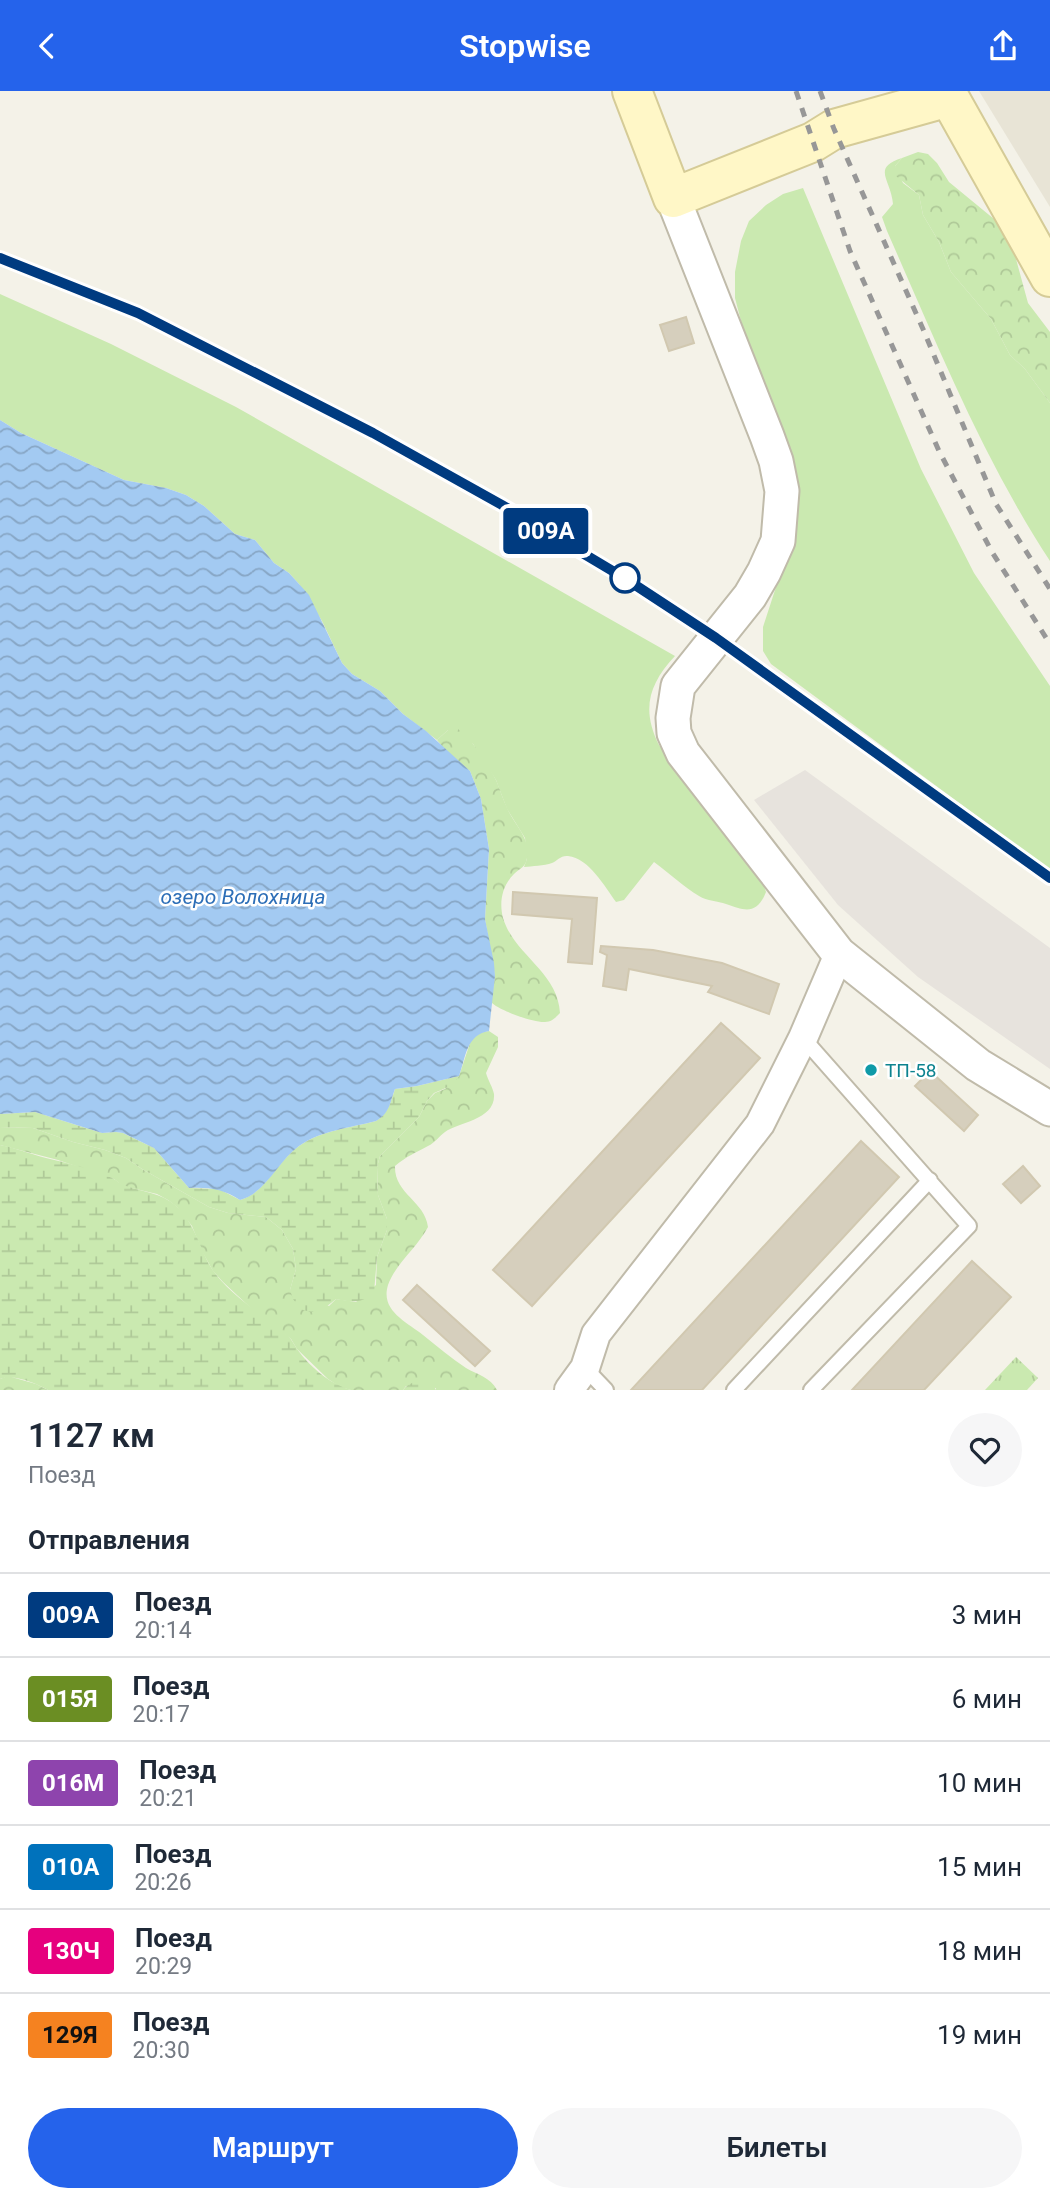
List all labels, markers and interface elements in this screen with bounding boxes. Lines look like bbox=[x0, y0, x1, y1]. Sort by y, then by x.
icon: back bbox=[28, 27, 66, 65]
text: Stopwise bbox=[459, 27, 591, 65]
icon: share bbox=[984, 27, 1022, 65]
line badge: 009А bbox=[497, 508, 595, 554]
text: 009А bbox=[517, 517, 575, 545]
unlabelled marker bbox=[610, 563, 640, 593]
water label: озеро Волохница bbox=[160, 885, 326, 909]
place label: ТП-58 bbox=[885, 1059, 937, 1082]
marker: ТП-58 bbox=[863, 1062, 879, 1078]
button: heart bbox=[948, 1413, 1022, 1487]
text: 1127 км bbox=[28, 1416, 155, 1455]
text: Поезд bbox=[28, 1462, 95, 1489]
text: Отправления bbox=[28, 1525, 190, 1555]
text: Поезд bbox=[134, 1587, 211, 1617]
text: 3 мин bbox=[952, 1600, 1022, 1630]
text: 009А bbox=[42, 1601, 99, 1629]
text: 20:14 bbox=[134, 1617, 192, 1644]
text: Поезд bbox=[133, 1671, 209, 1701]
text: 6 мин bbox=[952, 1684, 1022, 1714]
text: 015Я bbox=[42, 1685, 98, 1713]
text: 20:17 bbox=[133, 1701, 190, 1728]
text: Поезд bbox=[139, 1755, 216, 1785]
text: 10 мин bbox=[937, 1768, 1022, 1798]
text: 016М bbox=[42, 1769, 104, 1797]
text: 20:21 bbox=[139, 1785, 197, 1812]
text: Поезд bbox=[134, 1839, 211, 1869]
text: 15 мин bbox=[937, 1852, 1022, 1882]
text: 010А bbox=[42, 1853, 99, 1881]
text: 20:26 bbox=[134, 1869, 192, 1896]
text: Поезд bbox=[135, 1923, 212, 1953]
text: 18 мин bbox=[937, 1936, 1022, 1966]
text: 130Ч bbox=[42, 1937, 100, 1965]
text: 20:29 bbox=[135, 1953, 192, 1980]
text: Поезд bbox=[133, 2007, 209, 2037]
text: 19 мин bbox=[937, 2020, 1022, 2050]
text: 129Я bbox=[42, 2021, 98, 2049]
text: 20:30 bbox=[133, 2037, 190, 2064]
button: Маршрут bbox=[28, 2108, 518, 2188]
button: Билеты bbox=[532, 2108, 1022, 2188]

